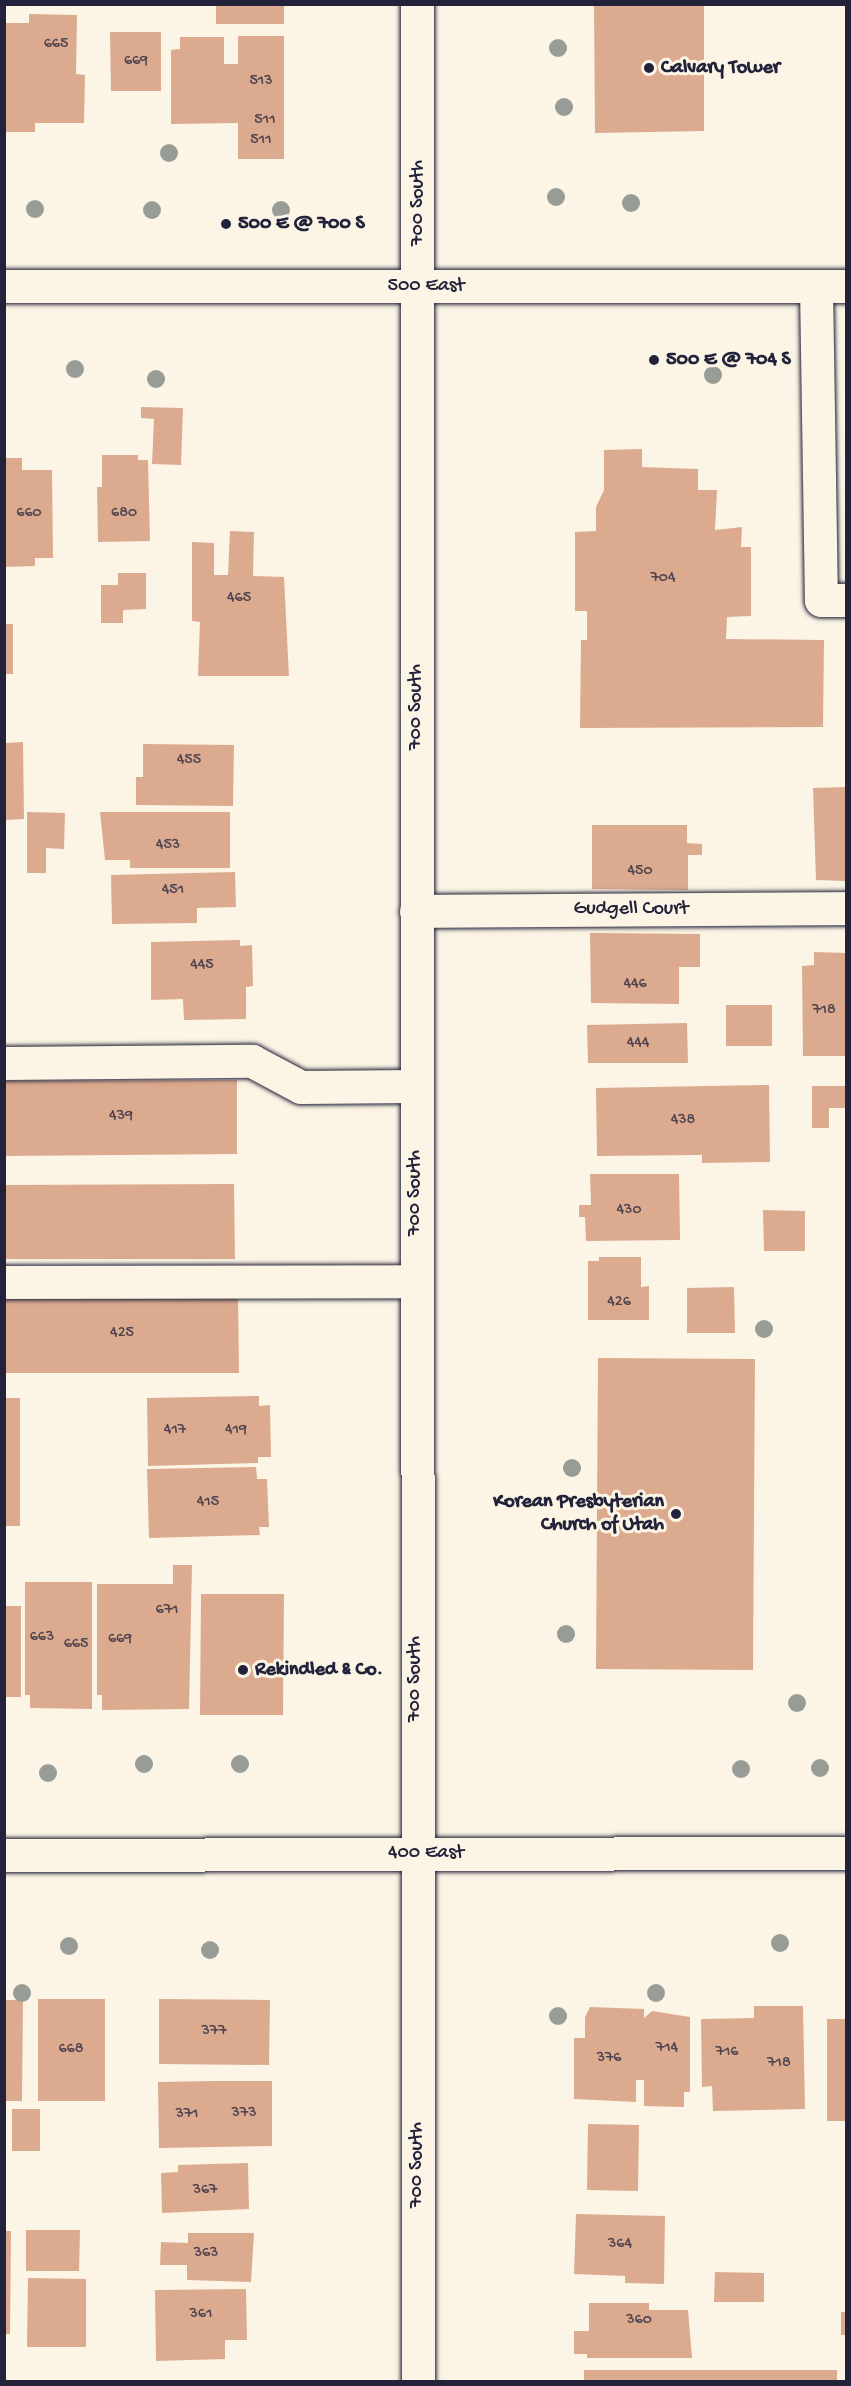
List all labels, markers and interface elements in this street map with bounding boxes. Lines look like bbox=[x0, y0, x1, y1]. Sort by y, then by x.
house number: 665 bbox=[44, 35, 68, 55]
house number: 669 bbox=[124, 52, 148, 72]
place label: Calvary Tower bbox=[661, 56, 780, 80]
marker: Calvary Tower bbox=[642, 61, 656, 75]
house number: 513 bbox=[249, 72, 273, 92]
house number: 511 bbox=[254, 111, 276, 131]
house number: 511 bbox=[250, 131, 272, 151]
street label: 700 South bbox=[406, 160, 430, 246]
place label: 500 E @ 700 S bbox=[238, 212, 365, 236]
marker: 500 E @ 700 S bbox=[219, 217, 233, 231]
street label: 500 East bbox=[387, 274, 465, 298]
place label: 500 E @ 704 S bbox=[666, 348, 791, 372]
marker: 500 E @ 704 S bbox=[647, 353, 661, 367]
house number: 660 bbox=[16, 504, 42, 524]
house number: 680 bbox=[111, 504, 137, 524]
house number: 704 bbox=[651, 569, 675, 589]
house number: 465 bbox=[227, 589, 251, 609]
street label: 700 South bbox=[404, 664, 428, 750]
house number: 455 bbox=[177, 751, 201, 771]
house number: 453 bbox=[156, 836, 180, 856]
house number: 450 bbox=[627, 862, 653, 882]
house number: 451 bbox=[162, 881, 184, 901]
street label: Gudgell Court bbox=[574, 897, 688, 921]
house number: 445 bbox=[190, 956, 214, 976]
house number: 446 bbox=[623, 975, 647, 995]
house number: 718 bbox=[812, 1001, 836, 1021]
house number: 444 bbox=[627, 1034, 649, 1054]
house number: 439 bbox=[109, 1107, 133, 1127]
house number: 438 bbox=[671, 1111, 695, 1131]
street label: 700 South bbox=[403, 1150, 427, 1236]
house number: 430 bbox=[617, 1201, 641, 1221]
house number: 426 bbox=[607, 1293, 631, 1313]
house number: 425 bbox=[110, 1324, 134, 1344]
house number: 417 bbox=[164, 1421, 186, 1441]
house number: 419 bbox=[225, 1421, 247, 1441]
place label: Korean Presbyterian Church of Utah bbox=[493, 1490, 664, 1537]
house number: 415 bbox=[197, 1493, 219, 1513]
marker: Korean Presbyterian Church of Utah bbox=[669, 1507, 683, 1521]
house number: 671 bbox=[156, 1601, 178, 1621]
house number: 663 bbox=[30, 1628, 54, 1648]
house number: 669 bbox=[108, 1630, 132, 1650]
house number: 665 bbox=[64, 1635, 88, 1655]
street label: 700 South bbox=[403, 1636, 427, 1722]
place label: Rekindled & Co. bbox=[255, 1658, 383, 1682]
marker: Rekindled & Co. bbox=[236, 1663, 250, 1677]
street label: 400 East bbox=[388, 1841, 464, 1865]
house number: 377 bbox=[202, 2022, 226, 2042]
house number: 714 bbox=[656, 2039, 678, 2059]
house number: 668 bbox=[59, 2040, 83, 2060]
house number: 716 bbox=[716, 2043, 738, 2063]
house number: 376 bbox=[597, 2049, 621, 2069]
house number: 718 bbox=[767, 2054, 791, 2074]
house number: 373 bbox=[232, 2104, 256, 2124]
house number: 371 bbox=[175, 2105, 199, 2125]
street label: 700 South bbox=[405, 2122, 429, 2208]
house number: 367 bbox=[193, 2181, 217, 2201]
house number: 364 bbox=[608, 2235, 632, 2255]
house number: 363 bbox=[194, 2244, 218, 2264]
house number: 361 bbox=[190, 2305, 212, 2325]
house number: 360 bbox=[626, 2311, 652, 2331]

